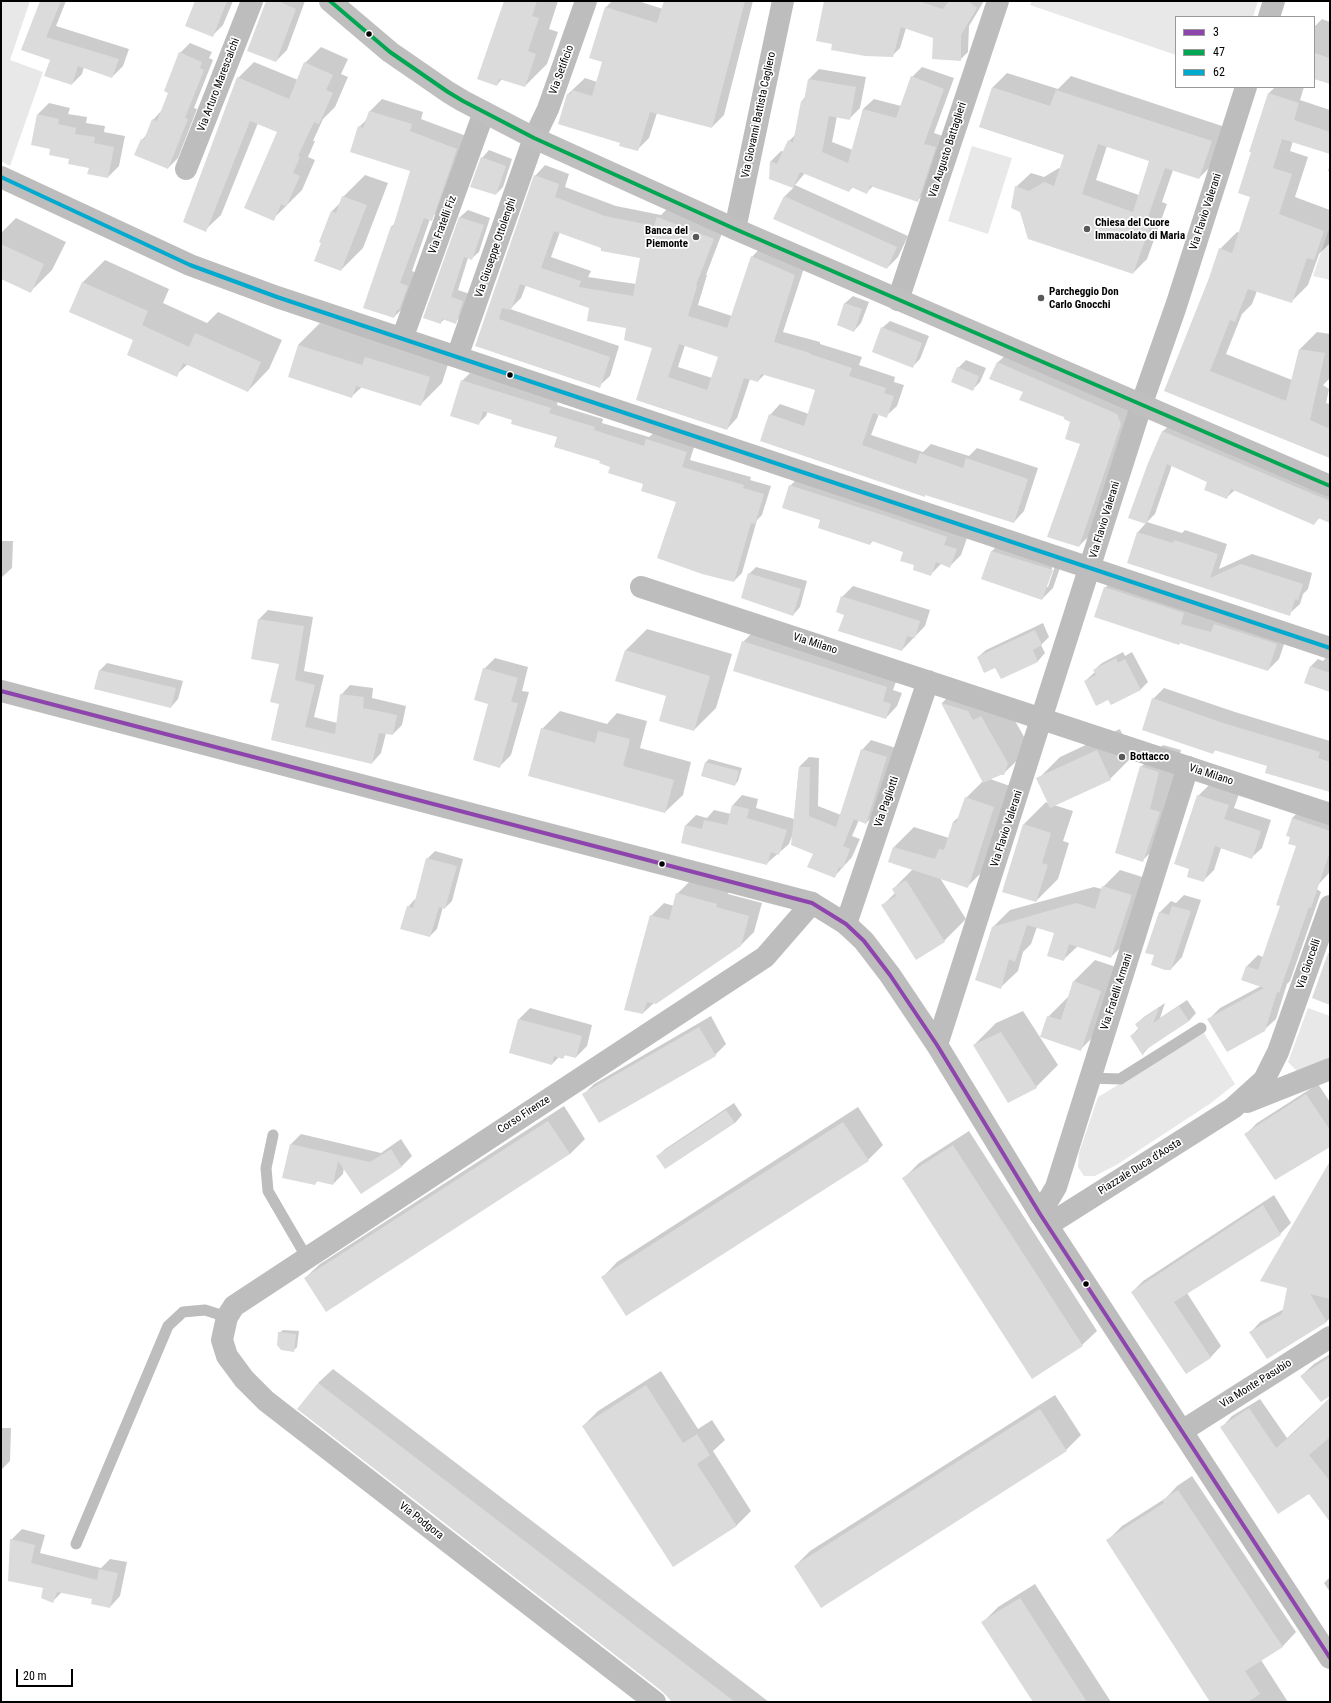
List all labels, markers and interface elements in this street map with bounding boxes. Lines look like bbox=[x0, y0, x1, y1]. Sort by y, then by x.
legend bbox=[1175, 16, 1315, 88]
text: 3 bbox=[1213, 25, 1219, 39]
unlabelled marker bbox=[364, 29, 374, 39]
street label: Via Arturo Marescalchi bbox=[195, 36, 243, 134]
street label: Via Setificio bbox=[547, 43, 577, 97]
text: 47 bbox=[1213, 45, 1225, 59]
street label: Via Giovanni Battista Cagliero bbox=[739, 51, 779, 179]
text: 62 bbox=[1213, 65, 1225, 79]
street label: Via Augusto Battaglieri bbox=[926, 101, 970, 199]
street label: Via Flavio Valerani bbox=[1187, 172, 1225, 252]
street label: Via Fratelli Fiz bbox=[426, 194, 460, 256]
street label: Via Giuseppe Ottolenghi bbox=[473, 197, 519, 299]
place label: Chiesa del Cuore Immacolato di Maria bbox=[1095, 216, 1185, 242]
place label: Banca del Piemonte bbox=[645, 224, 688, 250]
marker: Chiesa del Cuore Immacolato di Maria bbox=[1082, 224, 1092, 234]
marker: Banca del Piemonte bbox=[691, 232, 701, 242]
place label: Parcheggio Don Carlo Gnocchi bbox=[1049, 285, 1119, 311]
marker: Parcheggio Don Carlo Gnocchi bbox=[1036, 293, 1046, 303]
unlabelled marker bbox=[505, 370, 515, 380]
street label: Via Flavio Valerani bbox=[1087, 480, 1123, 560]
street label: Via Milano bbox=[791, 631, 839, 657]
place label: Bottacco bbox=[1130, 750, 1169, 764]
marker: Bottacco bbox=[1117, 752, 1127, 762]
street label: Via Milano bbox=[1187, 762, 1235, 788]
street label: Via Pagliotti bbox=[872, 775, 902, 829]
street label: Via Flavio Valerani bbox=[988, 789, 1026, 869]
unlabelled marker bbox=[657, 859, 667, 869]
street label: Via Giorcelli bbox=[1294, 937, 1324, 991]
street label: Via Fratelli Armani bbox=[1098, 952, 1136, 1032]
street label: Corso Firenze bbox=[495, 1093, 553, 1137]
street label: Piazzale Duca d'Aosta bbox=[1096, 1136, 1184, 1198]
unlabelled marker bbox=[1081, 1279, 1091, 1289]
street label: Via Monte Pasubio bbox=[1218, 1357, 1294, 1411]
street label: Via Podgora bbox=[396, 1500, 446, 1542]
scale bar bbox=[18, 1661, 75, 1687]
text: 20 m bbox=[23, 1669, 47, 1683]

